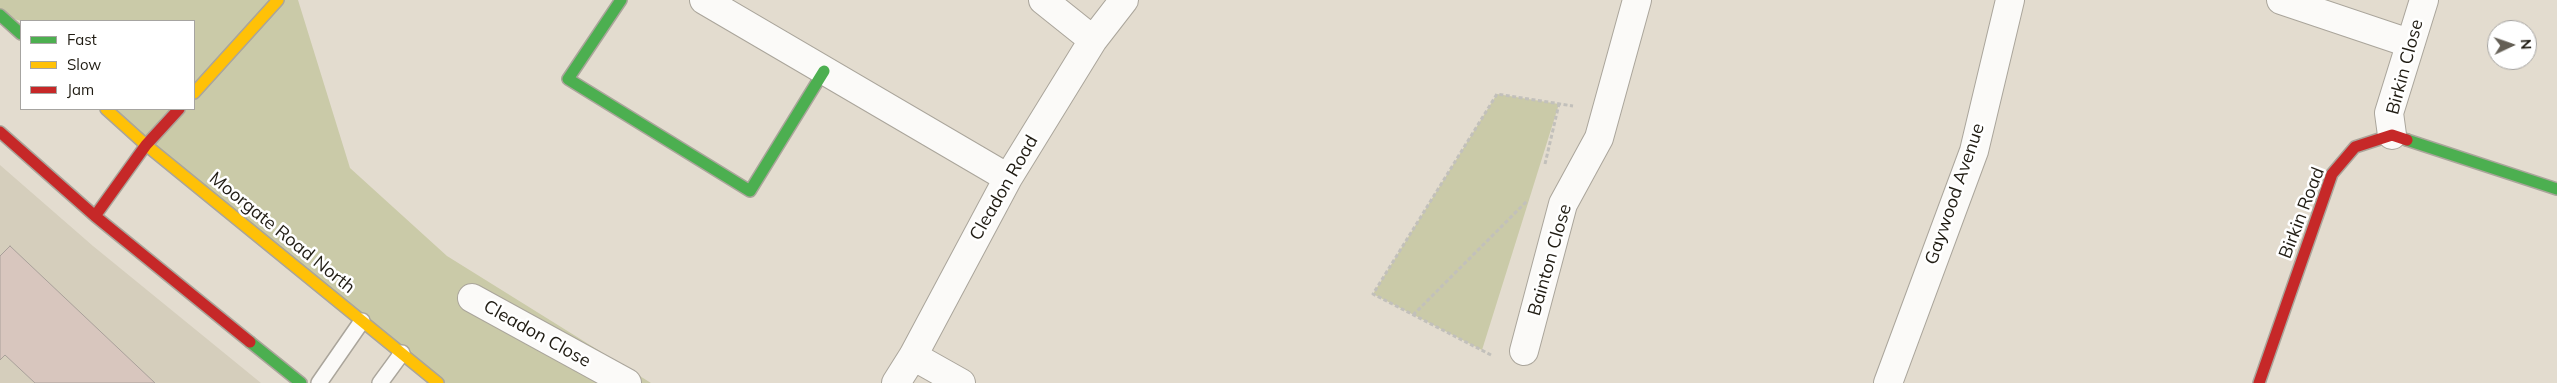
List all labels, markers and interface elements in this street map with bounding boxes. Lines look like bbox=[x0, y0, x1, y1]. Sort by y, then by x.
street label: Birkin Close bbox=[2382, 17, 2428, 117]
legend bbox=[20, 20, 195, 110]
north arrow bbox=[2487, 20, 2537, 70]
text: Fast bbox=[67, 30, 97, 49]
text: N bbox=[2517, 39, 2535, 50]
text: Slow bbox=[67, 55, 101, 74]
text: Jam bbox=[67, 80, 94, 99]
street label: Gaywood Avenue bbox=[1921, 121, 1989, 267]
street label: Cleadon Road bbox=[965, 132, 1043, 244]
street label: Birkin Road bbox=[2275, 164, 2329, 262]
street label: Moorgate Road North bbox=[205, 168, 359, 298]
street label: Bainton Close bbox=[1524, 202, 1576, 318]
street label: Cleadon Close bbox=[480, 296, 594, 372]

